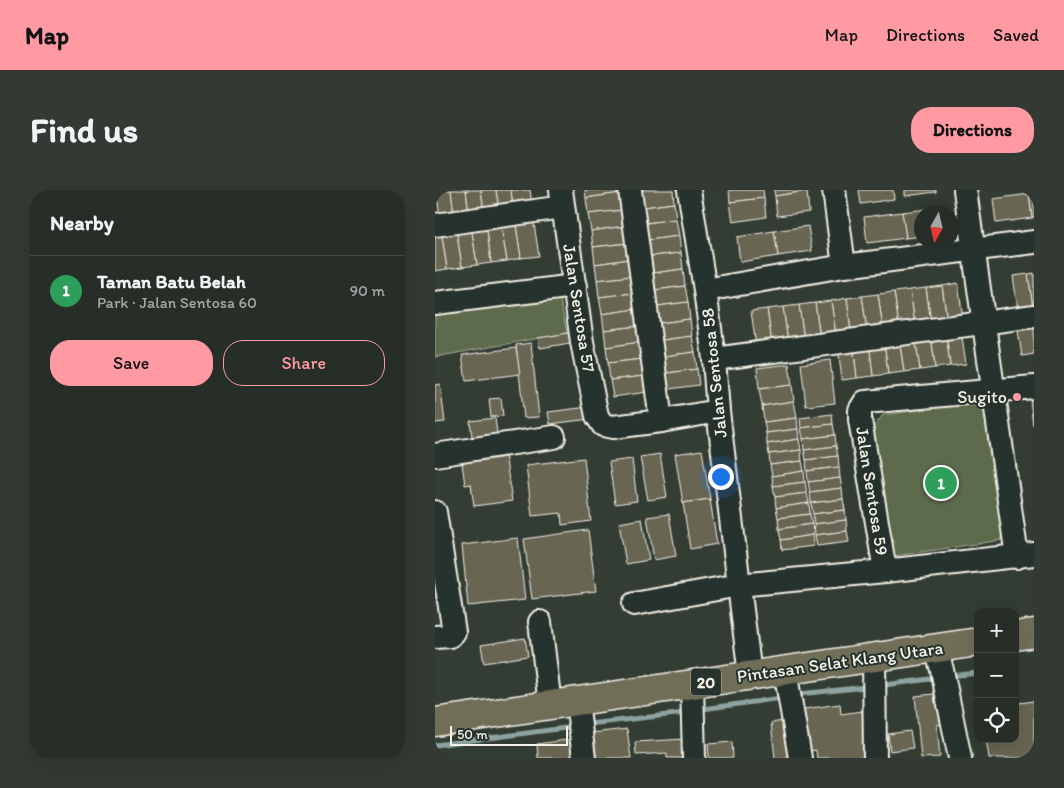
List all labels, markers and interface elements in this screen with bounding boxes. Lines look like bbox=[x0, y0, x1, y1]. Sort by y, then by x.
text: Map bbox=[25, 21, 69, 50]
text: Map bbox=[825, 24, 858, 46]
text: Directions bbox=[886, 24, 965, 46]
text: Saved bbox=[993, 24, 1039, 46]
button: Directions bbox=[911, 107, 1034, 153]
text: Find us bbox=[30, 109, 138, 151]
north arrow bbox=[914, 205, 959, 250]
text: Nearby bbox=[50, 210, 114, 235]
street label: Jalan Sentosa 57 bbox=[558, 242, 600, 374]
text: Taman Batu Belah bbox=[97, 270, 246, 293]
text: 1 bbox=[62, 281, 70, 300]
text: 90 m bbox=[350, 281, 385, 300]
text: Park · Jalan Sentosa 60 bbox=[97, 293, 257, 312]
street label: Jalan Sentosa 58 bbox=[696, 307, 732, 439]
button: Save bbox=[50, 340, 213, 386]
button: Share bbox=[223, 340, 385, 386]
place label: Sugito bbox=[957, 386, 1007, 408]
marker: Sugito bbox=[1011, 391, 1023, 403]
street label: Jalan Sentosa 59 bbox=[851, 425, 893, 557]
your location bbox=[708, 464, 734, 490]
pin: 1 bbox=[925, 464, 957, 502]
map controls bbox=[974, 608, 1019, 743]
button: + bbox=[974, 608, 1019, 653]
street label: Pintasan Selat Klang Utara bbox=[735, 637, 945, 687]
button: − bbox=[974, 653, 1019, 698]
road number: 20 bbox=[691, 668, 721, 696]
button: locate bbox=[974, 698, 1019, 743]
scale bar bbox=[450, 723, 567, 746]
text: 50 m bbox=[457, 726, 488, 743]

